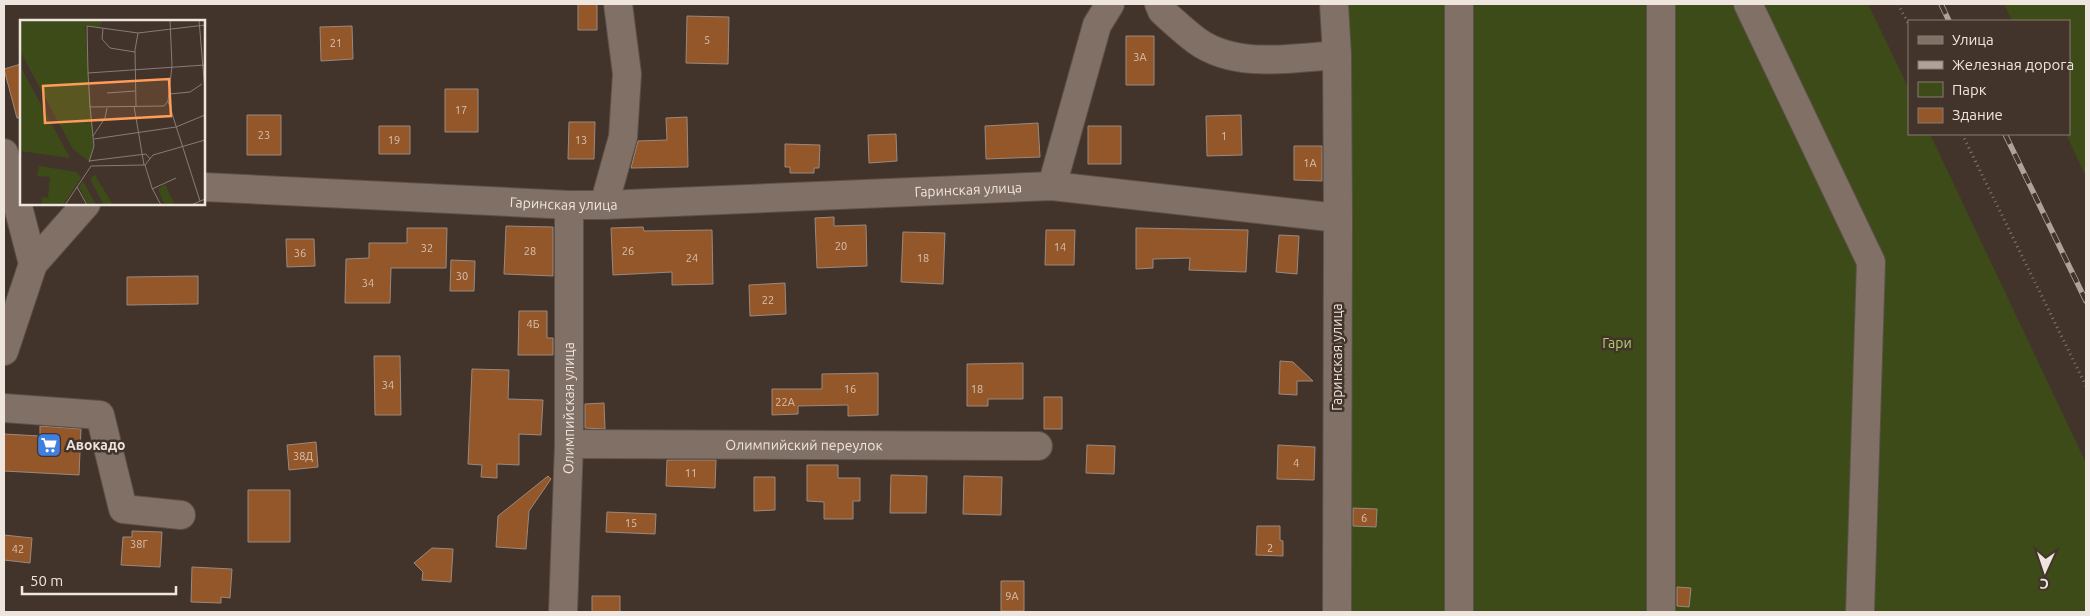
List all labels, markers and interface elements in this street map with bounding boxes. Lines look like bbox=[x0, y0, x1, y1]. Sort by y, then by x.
inset map bbox=[20, 20, 205, 205]
legend bbox=[1908, 20, 2070, 135]
text: Улица bbox=[1952, 31, 1994, 48]
house number: 5 bbox=[704, 34, 710, 46]
house number: 21 bbox=[330, 37, 342, 49]
house number: 3А bbox=[1133, 51, 1148, 63]
text: Железная дорога bbox=[1952, 56, 2074, 73]
text: Парк bbox=[1952, 81, 1987, 98]
house number: 17 bbox=[455, 104, 467, 116]
text: Здание bbox=[1952, 106, 2003, 123]
house number: 23 bbox=[258, 129, 270, 141]
house number: 1 bbox=[1221, 130, 1227, 142]
house number: 19 bbox=[388, 134, 400, 146]
house number: 13 bbox=[575, 134, 587, 146]
house number: 1А bbox=[1303, 157, 1318, 169]
street label: Гаринская улица bbox=[914, 179, 1022, 200]
street label: Гаринская улица bbox=[509, 194, 618, 213]
house number: 20 bbox=[835, 240, 847, 252]
house number: 14 bbox=[1054, 241, 1066, 253]
house number: 32 bbox=[421, 242, 433, 254]
house number: 28 bbox=[524, 245, 536, 257]
house number: 26 bbox=[622, 245, 634, 257]
house number: 36 bbox=[294, 247, 306, 259]
house number: 24 bbox=[686, 252, 698, 264]
house number: 18 bbox=[917, 252, 929, 264]
house number: 30 bbox=[456, 270, 468, 282]
house number: 34 bbox=[362, 277, 374, 289]
house number: 22 bbox=[762, 294, 774, 306]
street label: Гаринская улица bbox=[1329, 303, 1345, 411]
house number: 4Б bbox=[527, 318, 540, 330]
park label: Гари bbox=[1602, 335, 1632, 351]
street label: Олимпийская улица bbox=[560, 342, 577, 474]
house number: 34 bbox=[382, 379, 394, 391]
house number: 16 bbox=[844, 383, 856, 395]
house number: 18 bbox=[971, 383, 983, 395]
house number: 22А bbox=[775, 396, 796, 408]
supermarket icon: Авокадо bbox=[36, 432, 62, 458]
place label: Авокадо bbox=[66, 437, 126, 453]
street label: Олимпийский переулок bbox=[725, 437, 883, 453]
house number: 38Д bbox=[293, 450, 313, 462]
house number: 4 bbox=[1293, 457, 1299, 469]
house number: 11 bbox=[685, 467, 697, 479]
house number: 6 bbox=[1361, 512, 1367, 524]
house number: 15 bbox=[625, 517, 637, 529]
house number: 38Г bbox=[130, 538, 148, 550]
house number: 2 bbox=[1267, 542, 1273, 554]
house number: 42 bbox=[12, 543, 24, 555]
north arrow bbox=[2020, 546, 2070, 596]
scale bar bbox=[22, 564, 176, 596]
text: 50 m bbox=[30, 572, 63, 589]
text: С bbox=[2039, 576, 2049, 592]
house number: 9А bbox=[1005, 590, 1020, 602]

